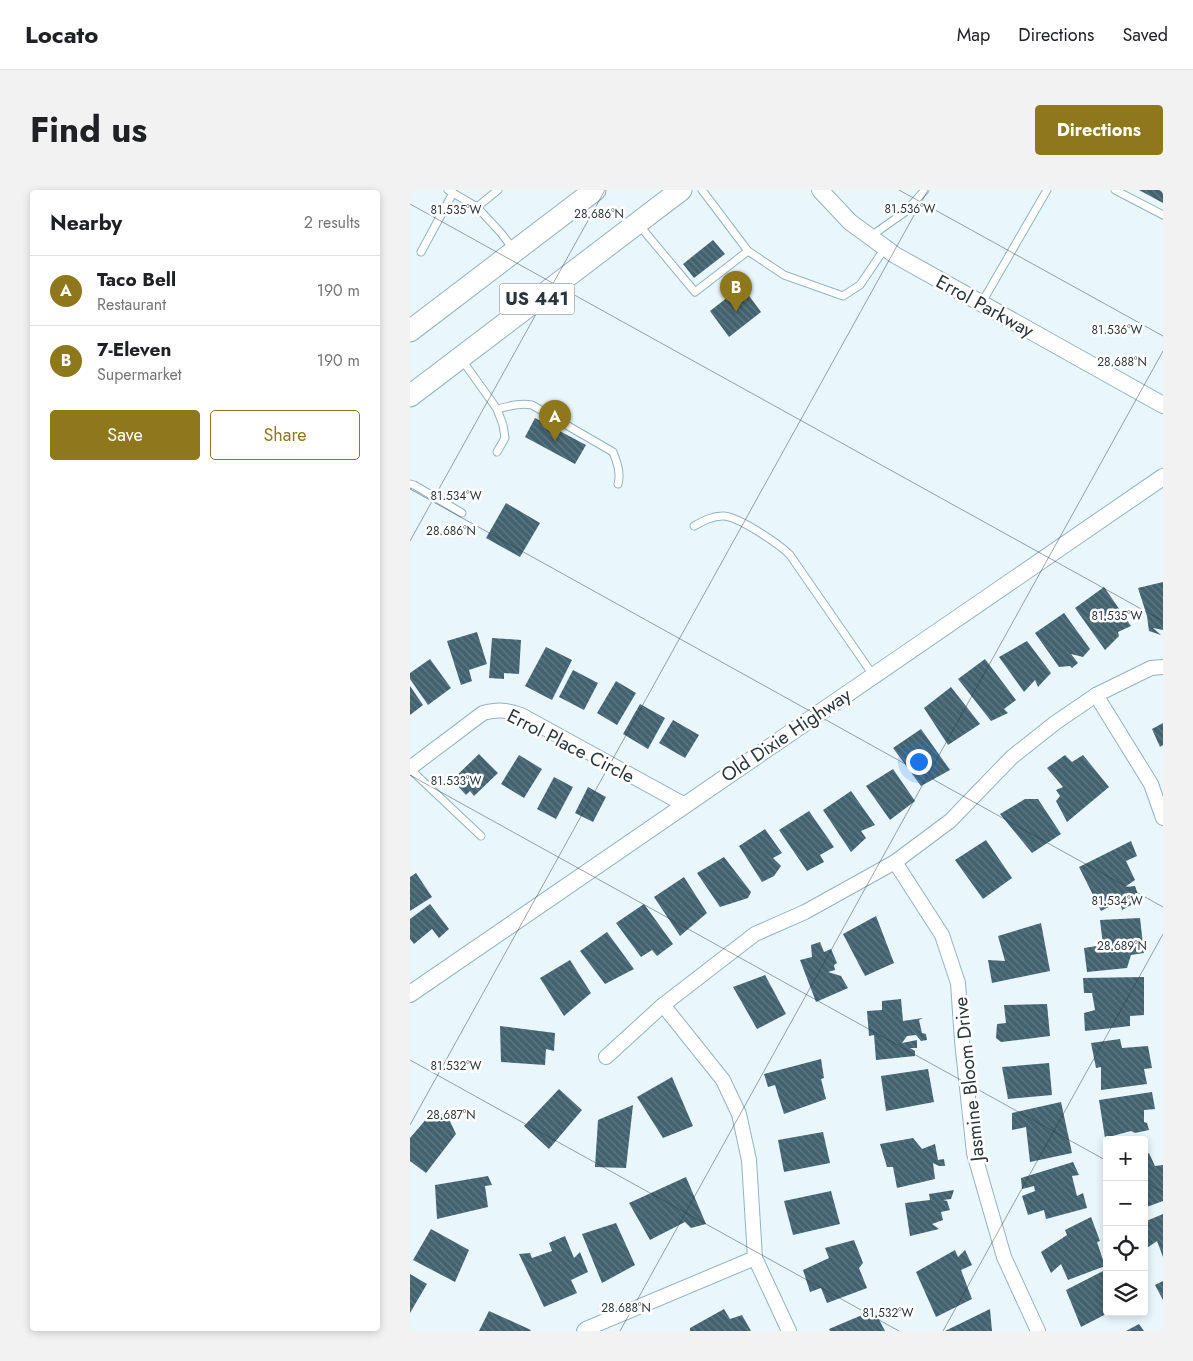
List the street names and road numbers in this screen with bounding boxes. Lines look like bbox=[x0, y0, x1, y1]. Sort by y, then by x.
street label: Errol Parkway bbox=[931, 268, 1039, 344]
road number: US 441 bbox=[500, 284, 574, 315]
street label: Old Dixie Highway bbox=[716, 681, 857, 789]
street label: Errol Place Circle bbox=[503, 702, 639, 790]
street label: Jasmine Bloom Drive bbox=[947, 995, 991, 1165]

